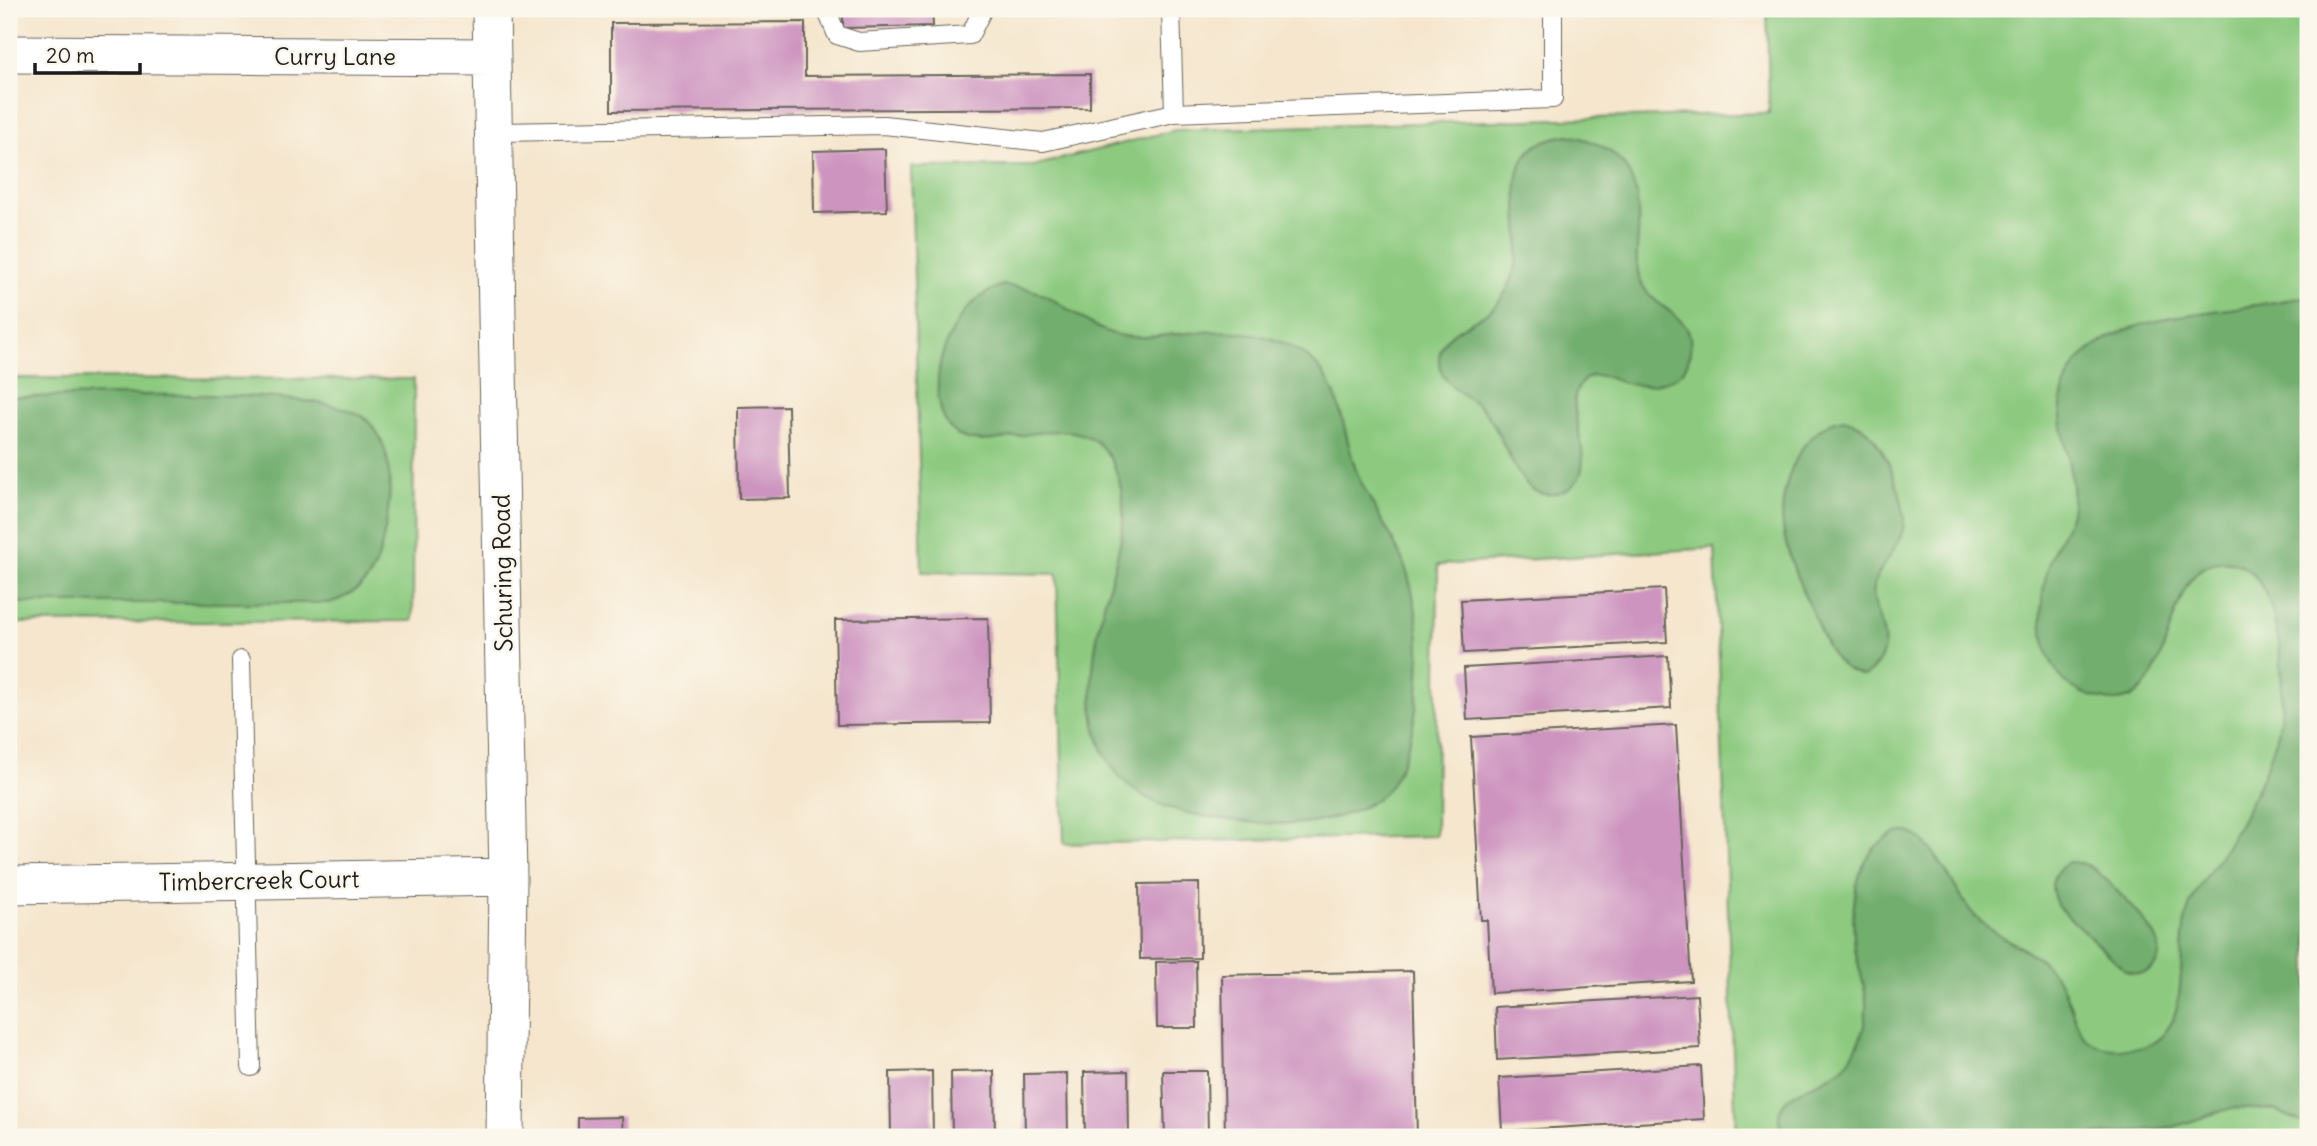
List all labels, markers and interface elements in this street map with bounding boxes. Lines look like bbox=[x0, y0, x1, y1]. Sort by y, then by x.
scale bar bbox=[35, 32, 140, 76]
street label: Curry Lane bbox=[274, 41, 396, 71]
text: 20 m bbox=[46, 42, 95, 69]
street label: Schuring Road bbox=[486, 494, 518, 652]
street label: Timbercreek Court bbox=[158, 863, 360, 897]

